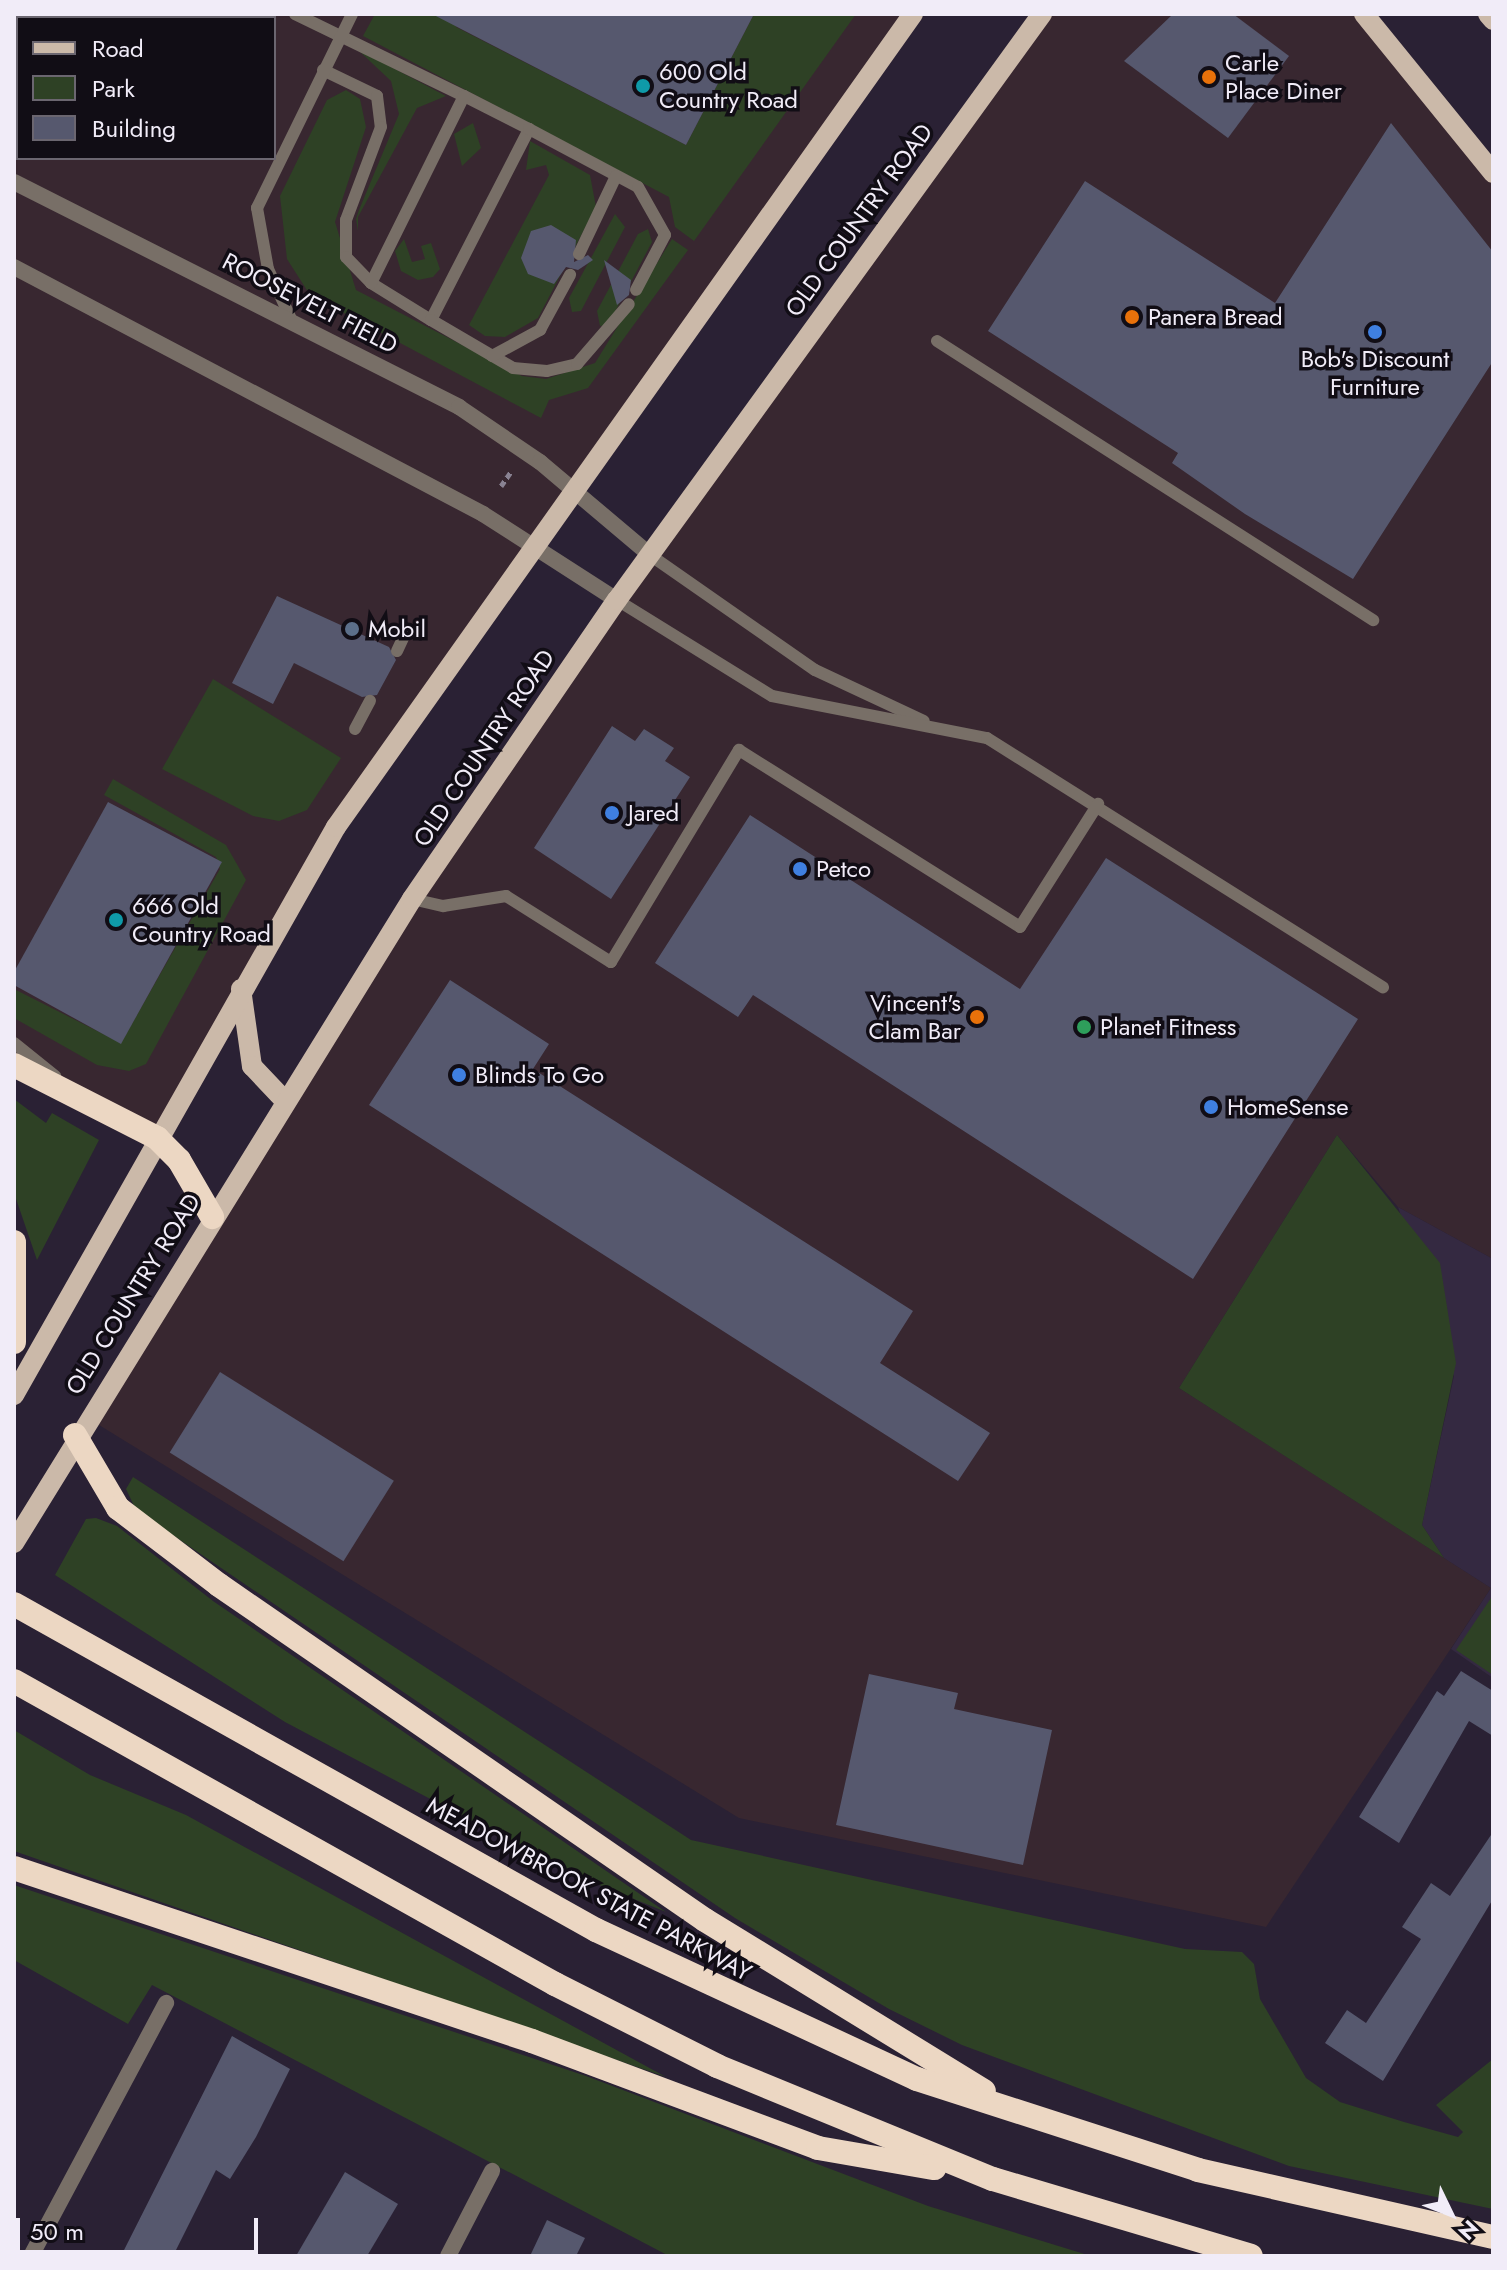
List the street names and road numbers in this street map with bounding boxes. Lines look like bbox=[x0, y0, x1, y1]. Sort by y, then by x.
street label: OLD COUNTRY ROAD bbox=[779, 118, 939, 322]
street label: ROOSEVELT FIELD bbox=[218, 246, 402, 360]
street label: OLD COUNTRY ROAD bbox=[407, 644, 561, 852]
street label: OLD COUNTRY ROAD bbox=[59, 1188, 207, 1400]
street label: MEADOWBROOK STATE PARKWAY bbox=[422, 1791, 756, 1987]

